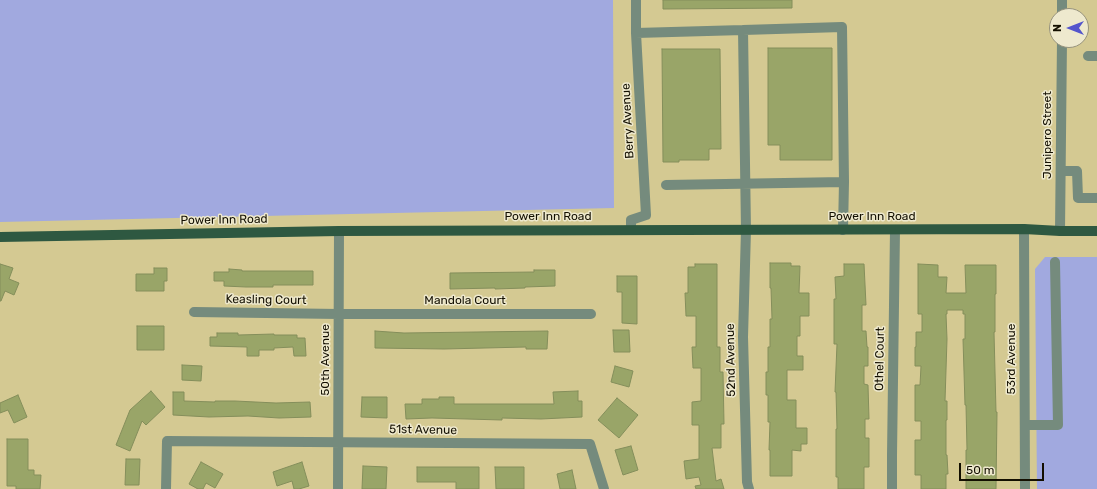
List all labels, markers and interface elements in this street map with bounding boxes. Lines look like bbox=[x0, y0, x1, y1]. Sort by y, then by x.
north arrow bbox=[1049, 8, 1089, 48]
text: N bbox=[1051, 24, 1064, 32]
street label: Berry Avenue bbox=[619, 83, 637, 159]
street label: Junipero Street bbox=[1041, 91, 1055, 179]
street label: Power Inn Road bbox=[504, 210, 592, 224]
street label: Power Inn Road bbox=[828, 210, 916, 224]
street label: Power Inn Road bbox=[180, 212, 268, 228]
street label: Keasling Court bbox=[225, 292, 307, 308]
street label: Mandola Court bbox=[424, 294, 506, 308]
street label: 52nd Avenue bbox=[723, 323, 739, 397]
street label: 50th Avenue bbox=[319, 324, 333, 396]
street label: 53rd Avenue bbox=[1005, 324, 1019, 394]
street label: Othel Court bbox=[872, 327, 888, 391]
street label: 51st Avenue bbox=[389, 422, 457, 438]
scale bar bbox=[961, 455, 1046, 481]
text: 50 m bbox=[966, 463, 994, 477]

